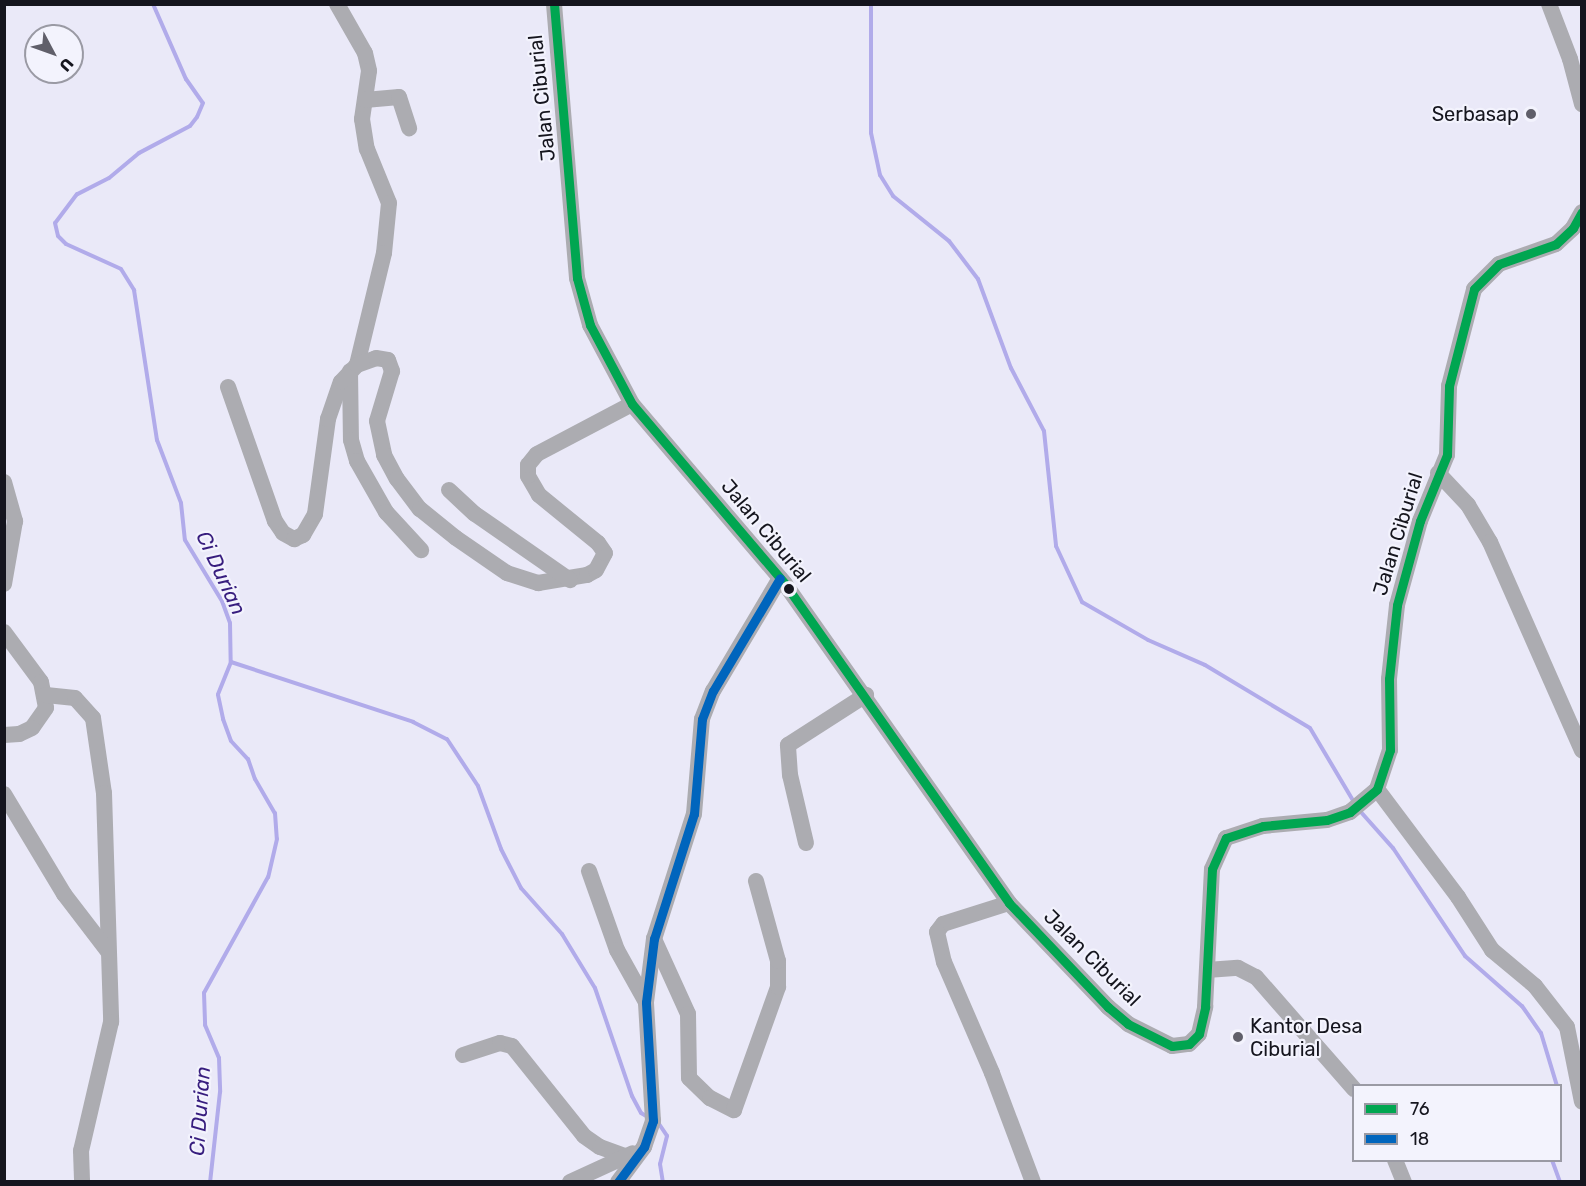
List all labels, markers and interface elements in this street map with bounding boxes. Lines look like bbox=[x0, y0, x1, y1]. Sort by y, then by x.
north arrow bbox=[24, 24, 84, 84]
street label: Jalan Ciburial bbox=[523, 34, 561, 162]
text: U bbox=[55, 54, 77, 75]
place label: Serbasap bbox=[1432, 102, 1519, 126]
marker: Serbasap bbox=[1524, 107, 1538, 121]
street label: Jalan Ciburial bbox=[1368, 470, 1428, 598]
street label: Jalan Ciburial bbox=[716, 475, 816, 587]
water label: Ci Durian bbox=[191, 527, 251, 619]
unlabelled marker bbox=[783, 583, 795, 595]
street label: Jalan Ciburial bbox=[1039, 905, 1145, 1011]
place label: Kantor Desa Ciburial bbox=[1250, 1014, 1363, 1061]
marker: Kantor Desa Ciburial bbox=[1231, 1030, 1245, 1044]
water label: Ci Durian bbox=[184, 1065, 216, 1157]
legend bbox=[1352, 1084, 1562, 1162]
text: 76 bbox=[1410, 1098, 1430, 1120]
text: 18 bbox=[1410, 1128, 1429, 1150]

